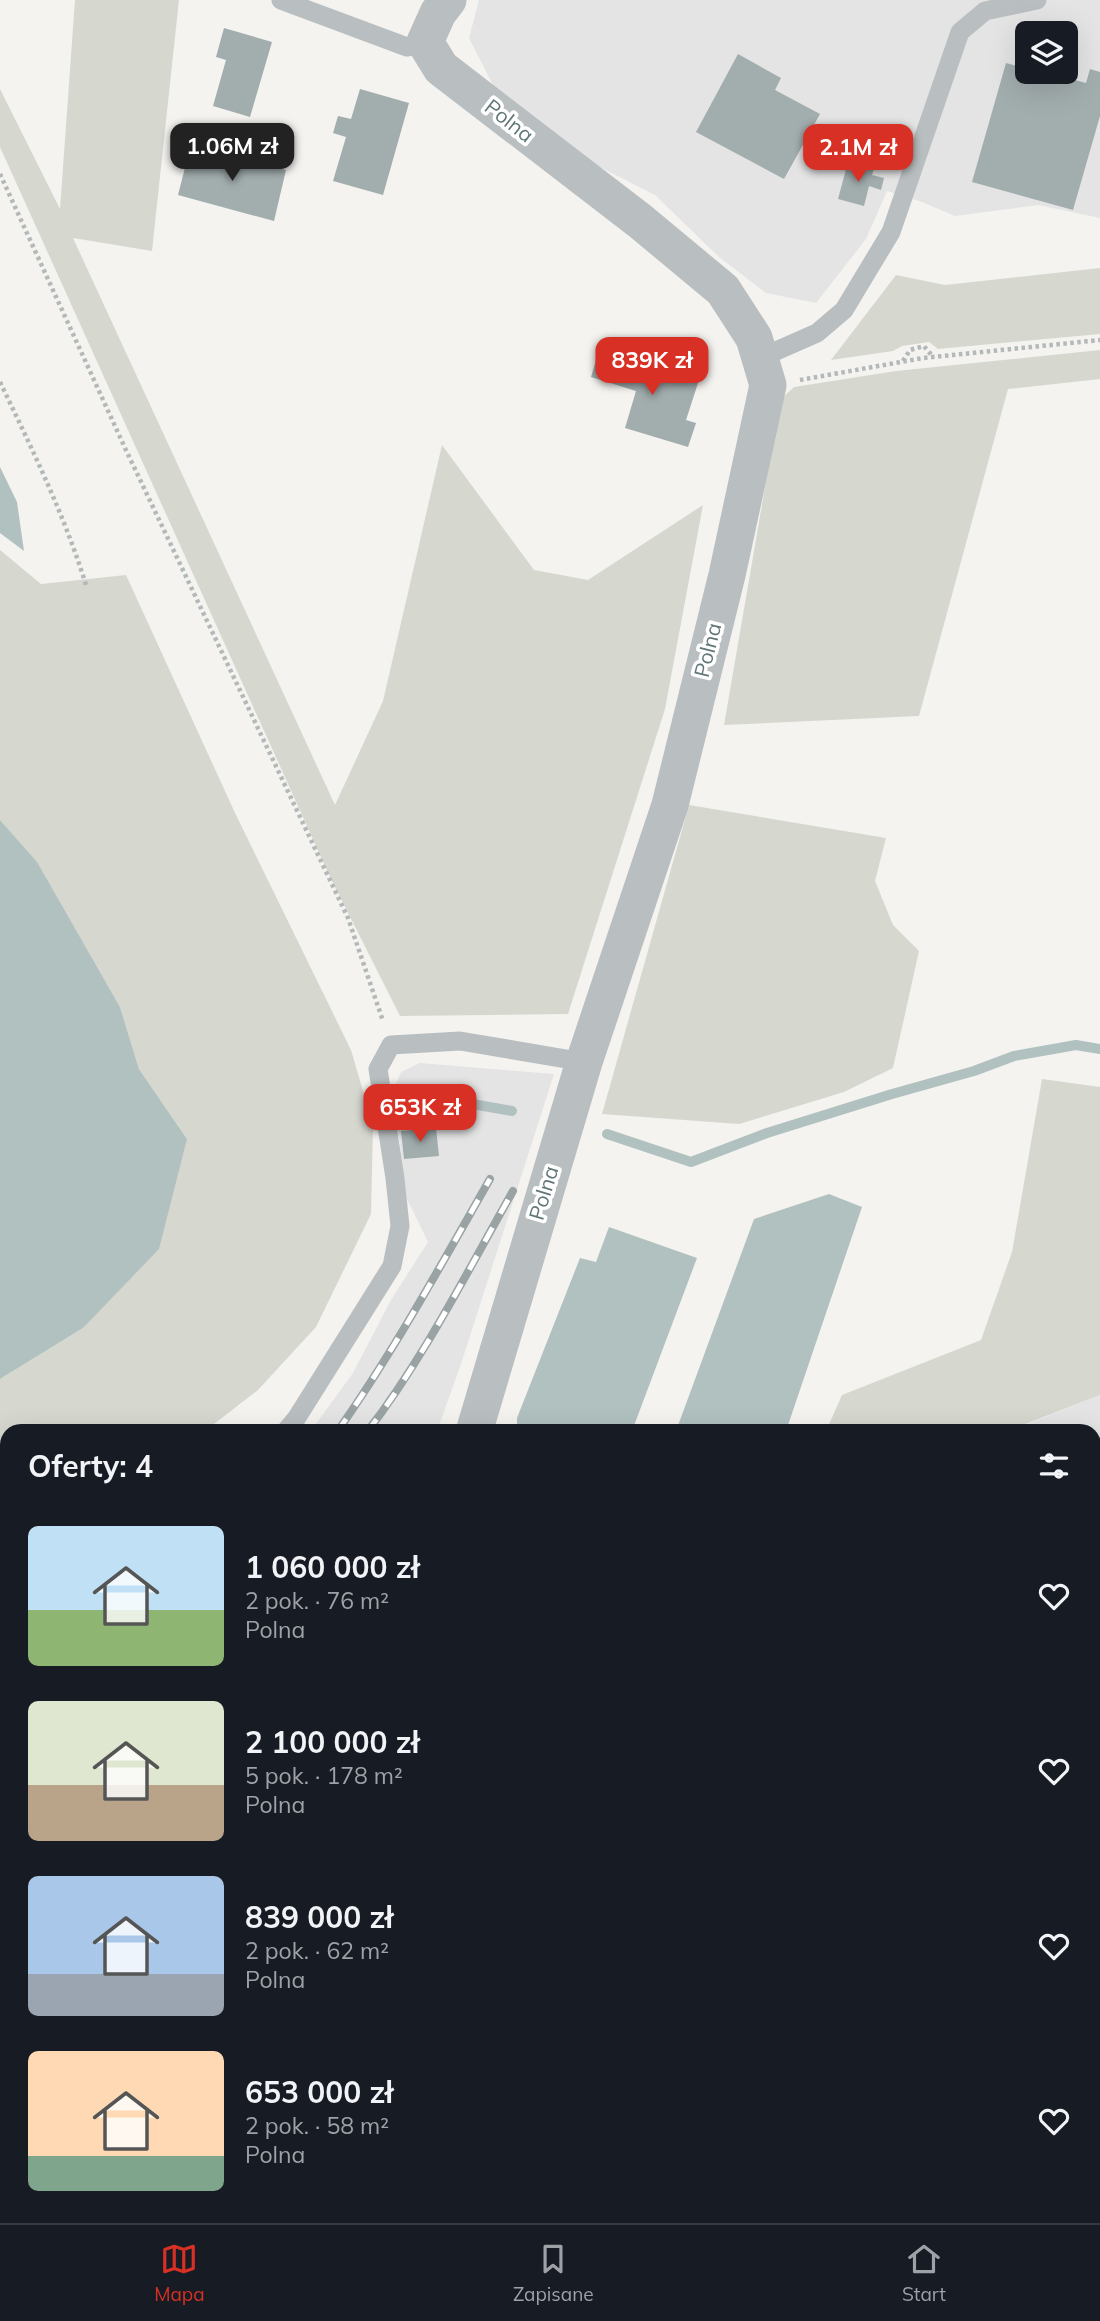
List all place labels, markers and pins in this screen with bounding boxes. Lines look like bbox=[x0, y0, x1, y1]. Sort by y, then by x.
pin: 1.06M zł bbox=[160, 124, 304, 183]
pin: 2.1M zł bbox=[793, 124, 923, 184]
pin: 839K zł bbox=[587, 338, 717, 397]
pin: 653K zł bbox=[355, 1084, 485, 1144]

